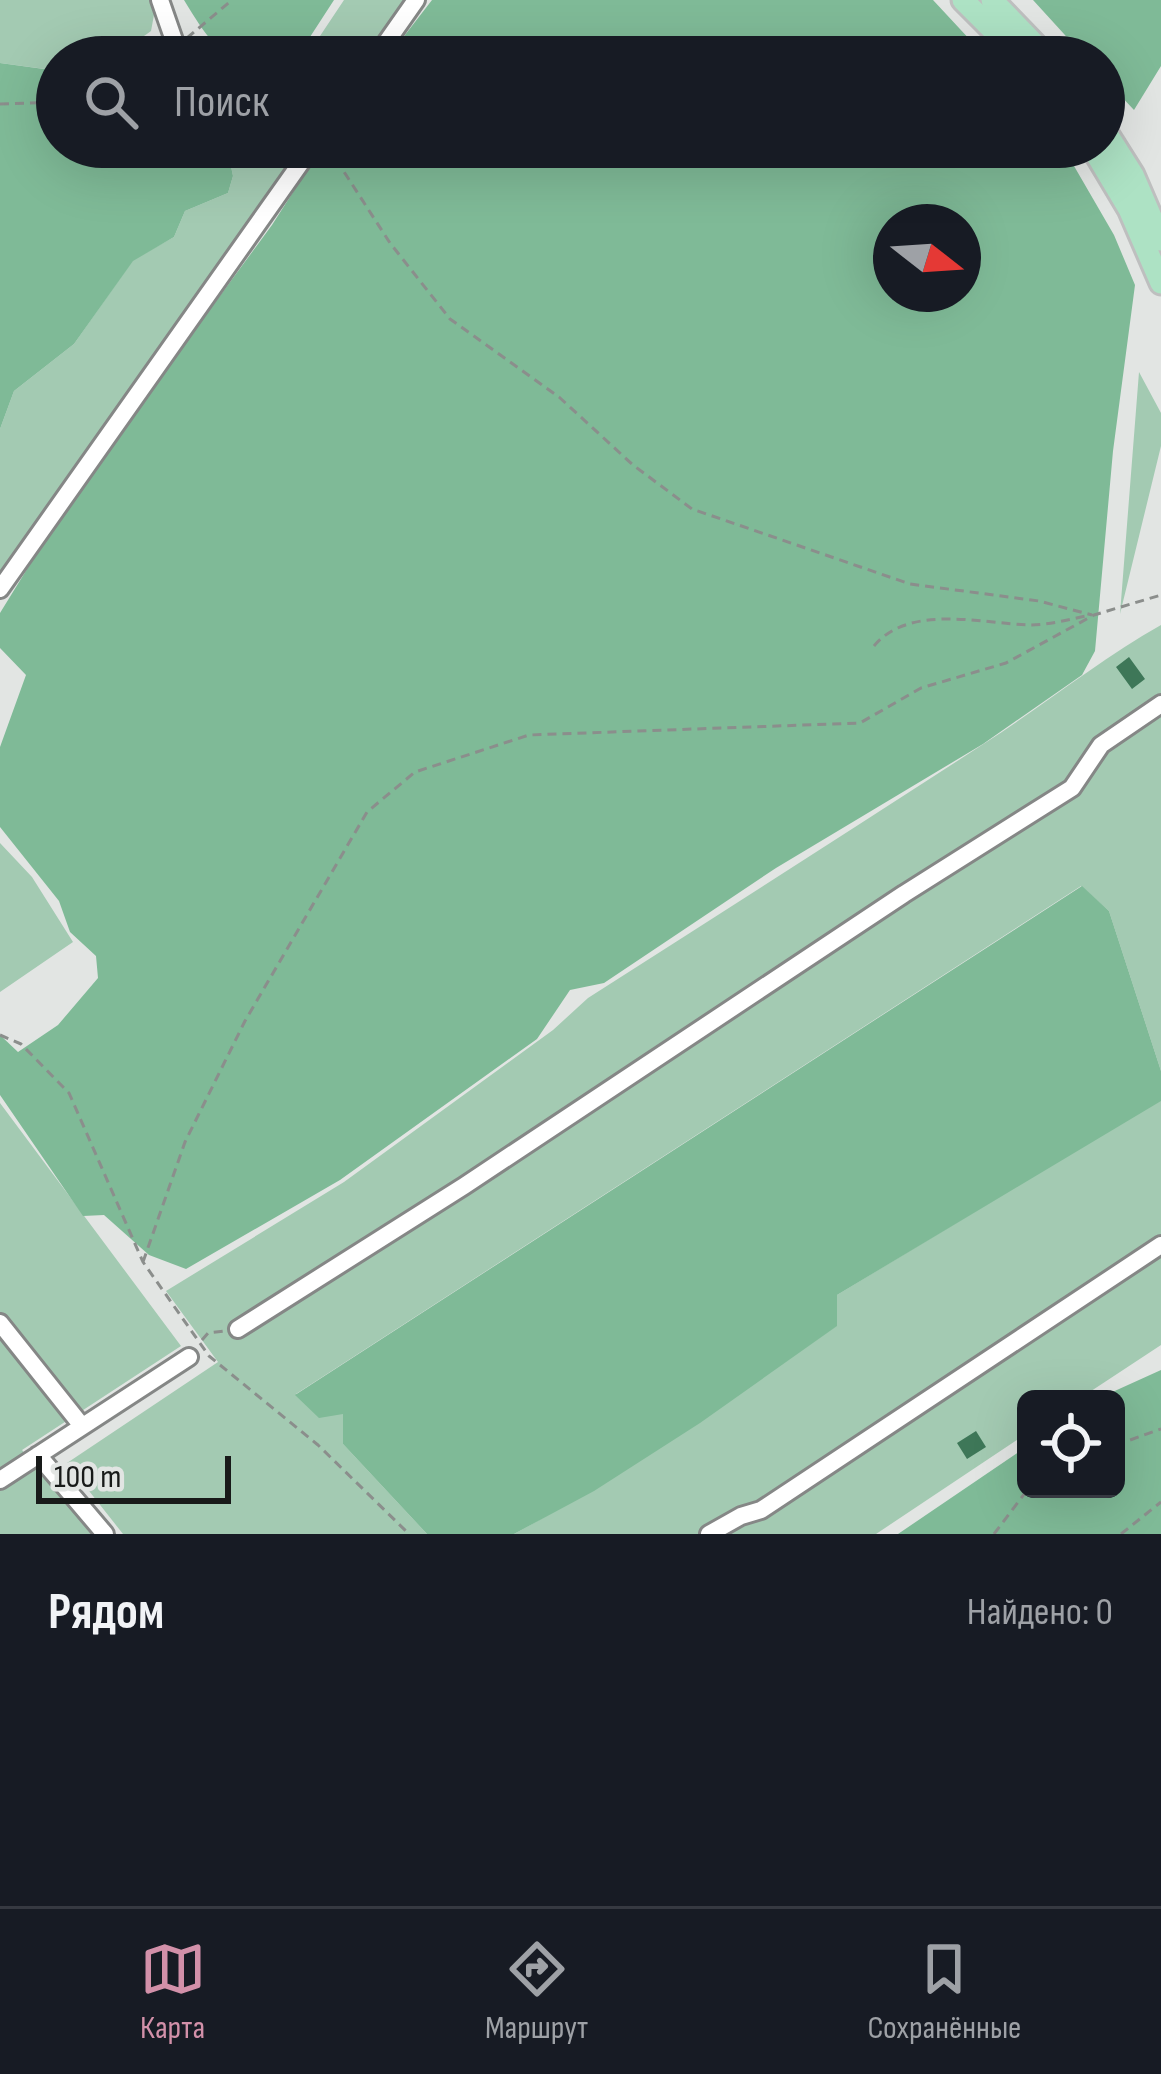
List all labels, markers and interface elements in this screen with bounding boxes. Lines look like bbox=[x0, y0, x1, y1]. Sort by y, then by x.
search box bbox=[36, 36, 1125, 168]
icon: search bbox=[78, 69, 144, 135]
text: Поиск bbox=[174, 75, 269, 130]
north arrow bbox=[873, 204, 981, 312]
map controls bbox=[1017, 1390, 1125, 1498]
button: locate bbox=[1017, 1390, 1125, 1498]
scale bar bbox=[36, 1450, 231, 1503]
text: 100 m bbox=[54, 1457, 121, 1497]
text: Рядом bbox=[48, 1582, 164, 1643]
text: Найдено: 0 bbox=[967, 1589, 1113, 1636]
tab: Карта bbox=[140, 1936, 206, 2048]
tab: Маршрут bbox=[485, 1936, 588, 2048]
tab: Сохранённые bbox=[867, 1936, 1021, 2048]

